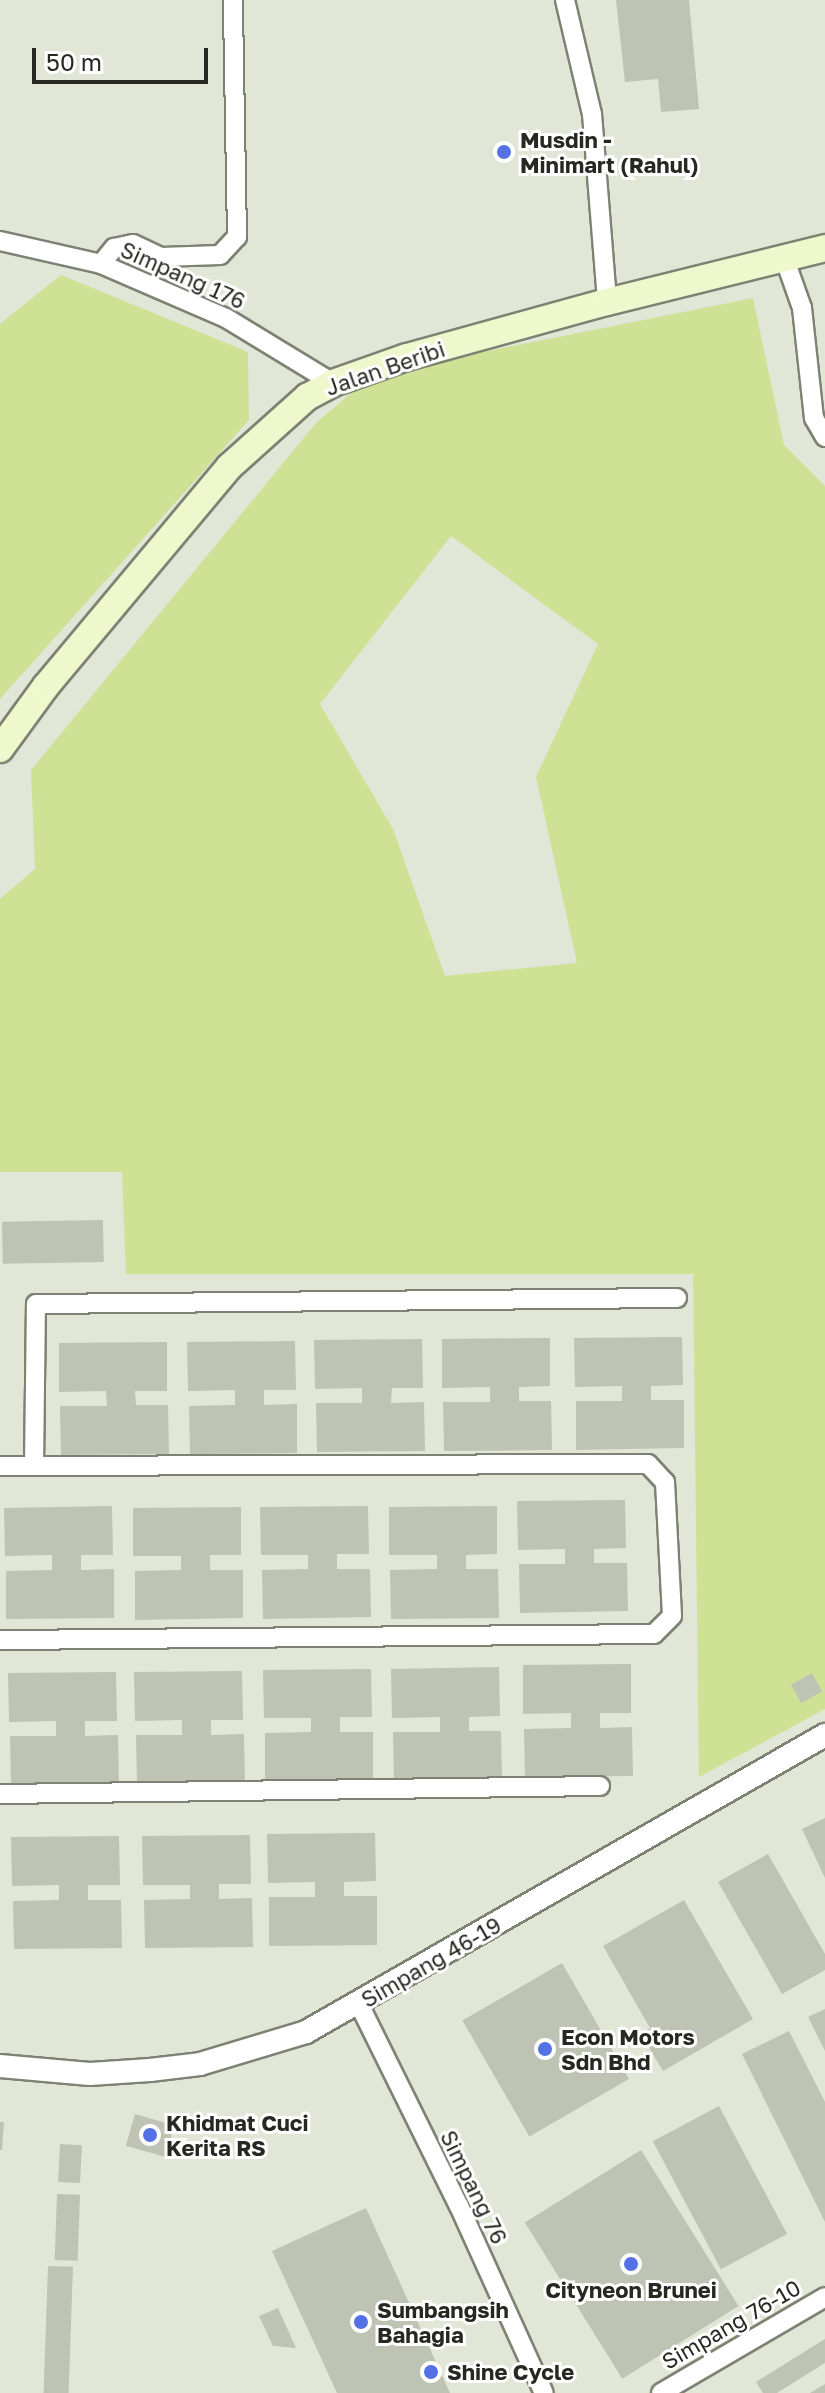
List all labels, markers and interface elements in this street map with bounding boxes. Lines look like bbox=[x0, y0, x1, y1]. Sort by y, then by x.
scale bar bbox=[36, 32, 212, 82]
text: 50 m bbox=[46, 47, 102, 76]
place label: Musdin - Minimart (Rahul) bbox=[520, 126, 698, 178]
marker: Musdin - Minimart (Rahul) bbox=[495, 143, 513, 161]
street label: Simpang 176 bbox=[117, 236, 249, 314]
street label: Jalan Beribi bbox=[322, 335, 448, 401]
street label: Simpang 46-19 bbox=[356, 1911, 506, 2013]
place label: Econ Motors Sdn Bhd bbox=[561, 2023, 695, 2074]
marker: Econ Motors Sdn Bhd bbox=[536, 2040, 554, 2058]
place label: Khidmat Cuci Kerita RS bbox=[166, 2109, 309, 2160]
marker: Khidmat Cuci Kerita RS bbox=[141, 2126, 159, 2144]
street label: Simpang 76 bbox=[435, 2126, 513, 2248]
marker: Cityneon Brunei bbox=[622, 2255, 640, 2273]
street label: Simpang 76-10 bbox=[657, 2274, 805, 2374]
place label: Cityneon Brunei bbox=[545, 2277, 717, 2303]
place label: Sumbangsih Bahagia bbox=[377, 2296, 509, 2348]
marker: Sumbangsih Bahagia bbox=[352, 2313, 370, 2331]
place label: Shine Cycle bbox=[447, 2359, 574, 2385]
marker: Shine Cycle bbox=[422, 2363, 440, 2381]

